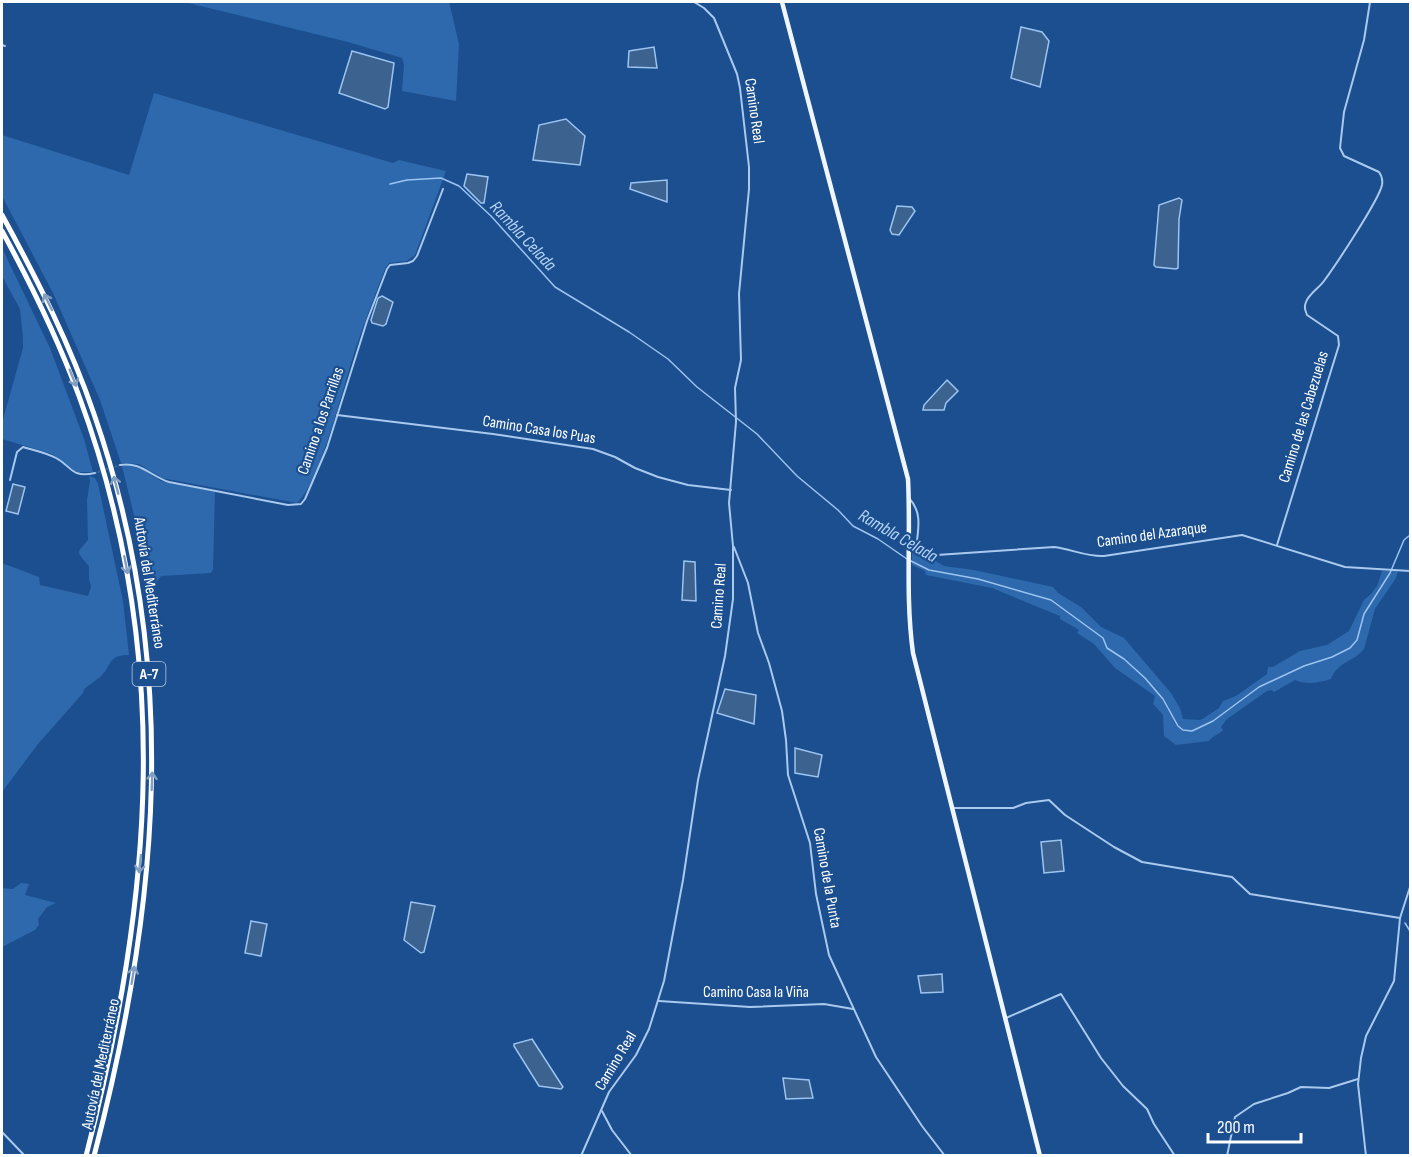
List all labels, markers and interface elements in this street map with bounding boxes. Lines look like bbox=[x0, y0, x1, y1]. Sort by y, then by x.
street label: Camino Real bbox=[740, 77, 768, 145]
water label: Rambla Celada bbox=[485, 197, 561, 276]
one-way arrow bbox=[41, 294, 53, 312]
street label: Camino de las Cabezuelas bbox=[1275, 349, 1333, 485]
street label: Camino a los Parrillas bbox=[294, 365, 348, 477]
one-way arrow bbox=[68, 368, 79, 387]
street label: Camino Casa los Puas bbox=[481, 412, 597, 448]
one-way arrow bbox=[110, 476, 121, 495]
water label: Rambla Celada bbox=[855, 505, 942, 567]
street label: Autovía del Mediterráneo bbox=[129, 515, 169, 650]
street label: Camino del Azaraque bbox=[1096, 518, 1208, 552]
one-way arrow bbox=[121, 555, 132, 574]
street label: Camino Real bbox=[707, 563, 731, 629]
road number: A-7 bbox=[132, 662, 166, 686]
one-way arrow bbox=[146, 772, 158, 792]
street label: Camino de la Punta bbox=[809, 826, 845, 930]
one-way arrow bbox=[134, 853, 145, 873]
one-way arrow bbox=[128, 966, 139, 986]
street label: Camino Casa la Viña bbox=[703, 983, 809, 1002]
street label: Autovía del Mediterráneo bbox=[78, 997, 124, 1132]
street label: Camino Real bbox=[591, 1028, 641, 1094]
scale bar bbox=[1208, 1106, 1301, 1144]
text: 200 m bbox=[1217, 1117, 1255, 1138]

